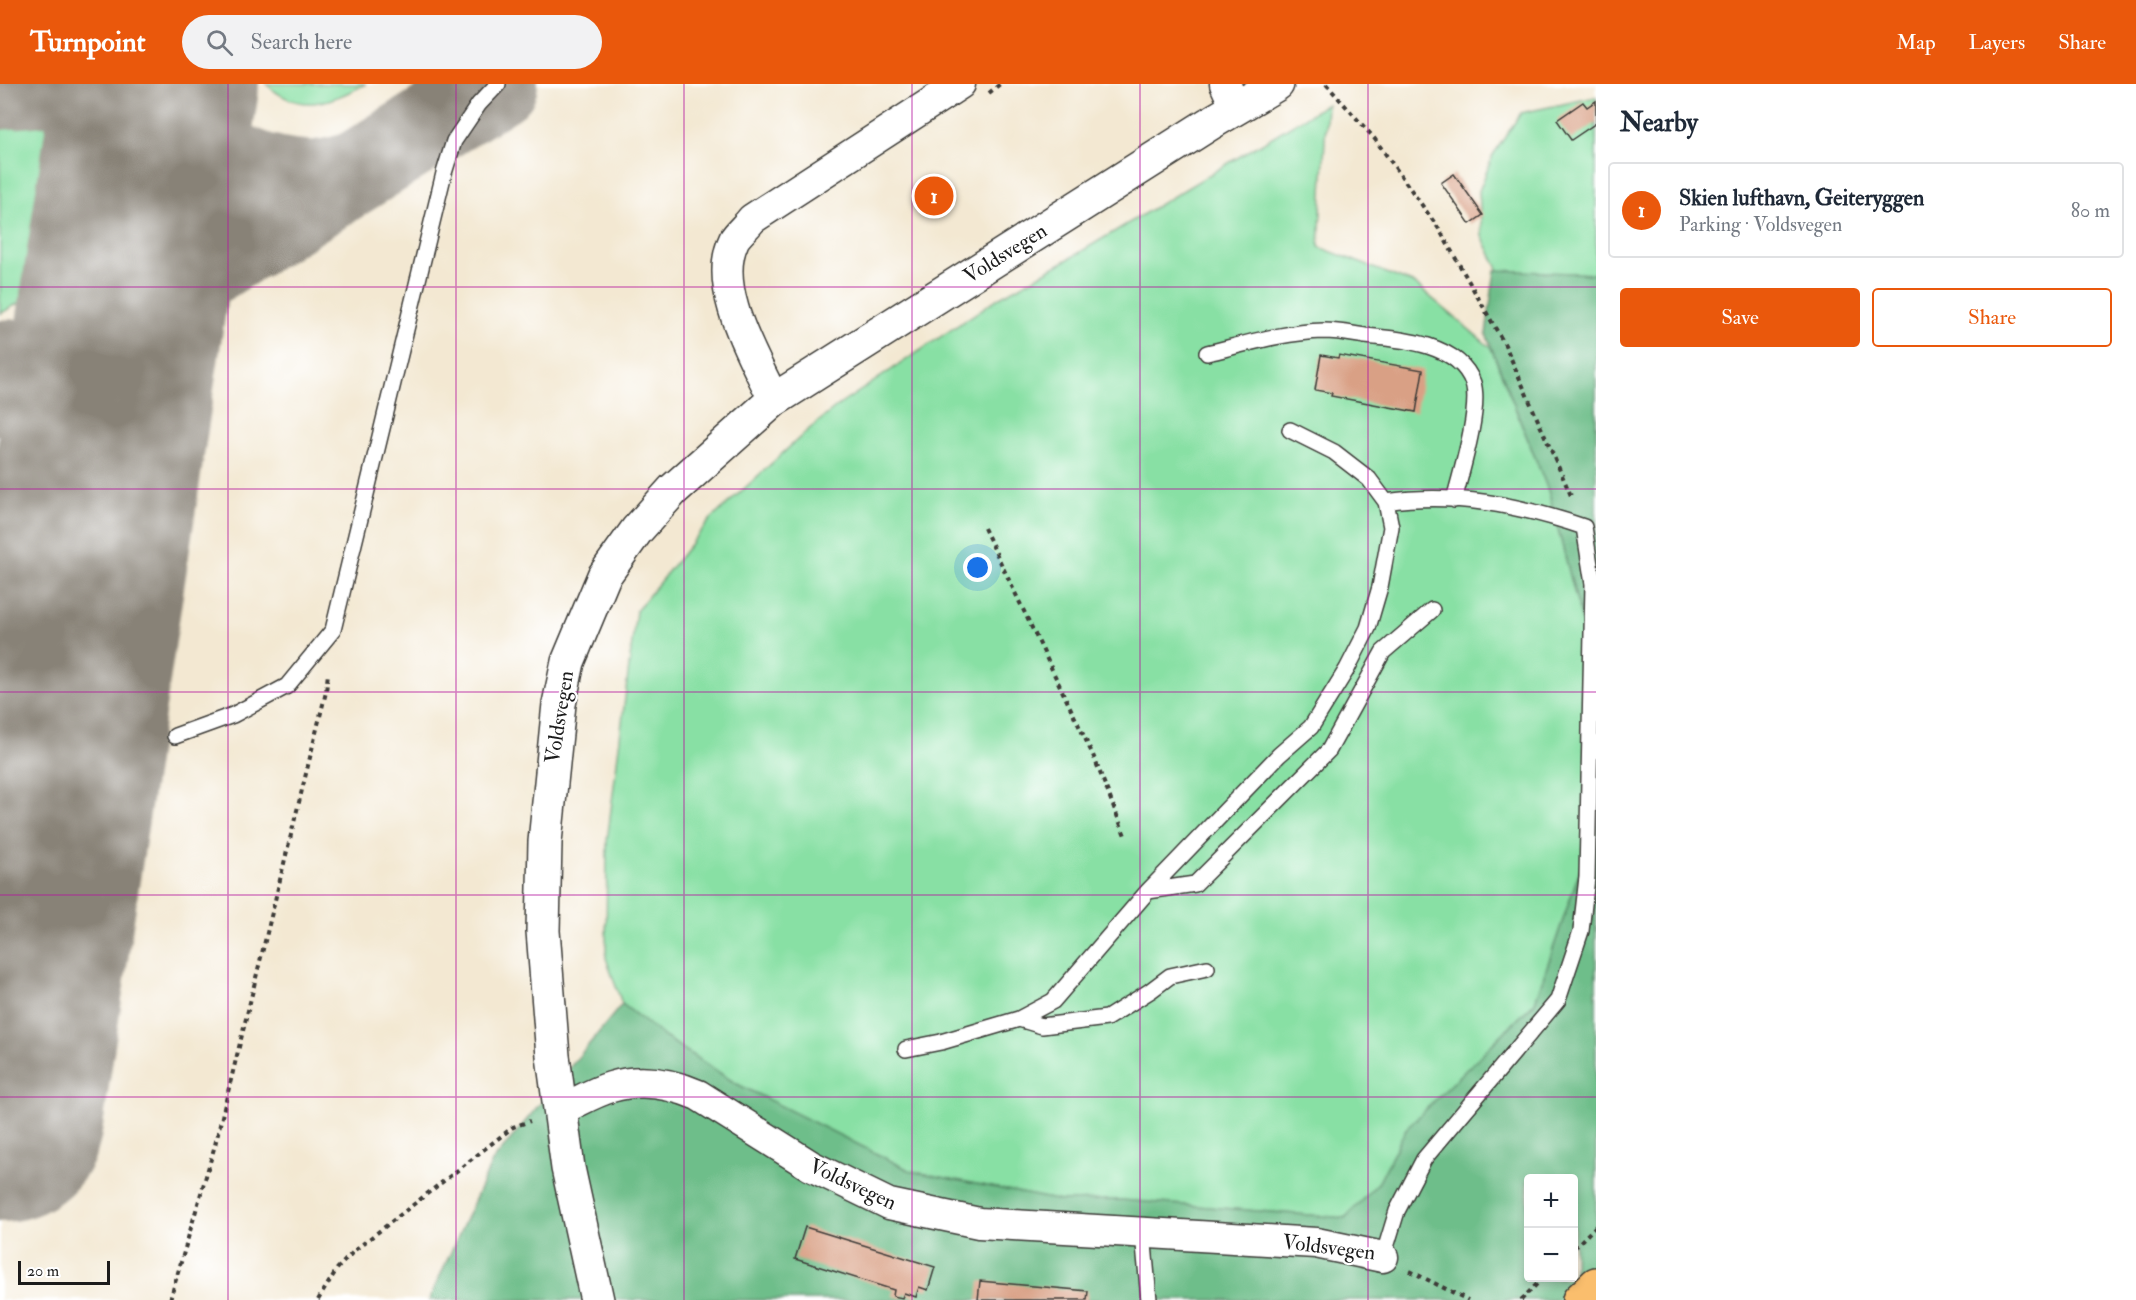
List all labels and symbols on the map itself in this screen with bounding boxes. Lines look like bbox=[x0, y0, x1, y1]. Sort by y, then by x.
pin: 1 bbox=[914, 174, 954, 218]
street label: Voldsvegen bbox=[958, 217, 1052, 290]
your location bbox=[963, 553, 992, 582]
street label: Voldsvegen bbox=[539, 669, 580, 765]
street label: Voldsvegen bbox=[805, 1152, 901, 1217]
street label: Voldsvegen bbox=[1281, 1228, 1377, 1267]
scale bar bbox=[18, 1258, 110, 1286]

